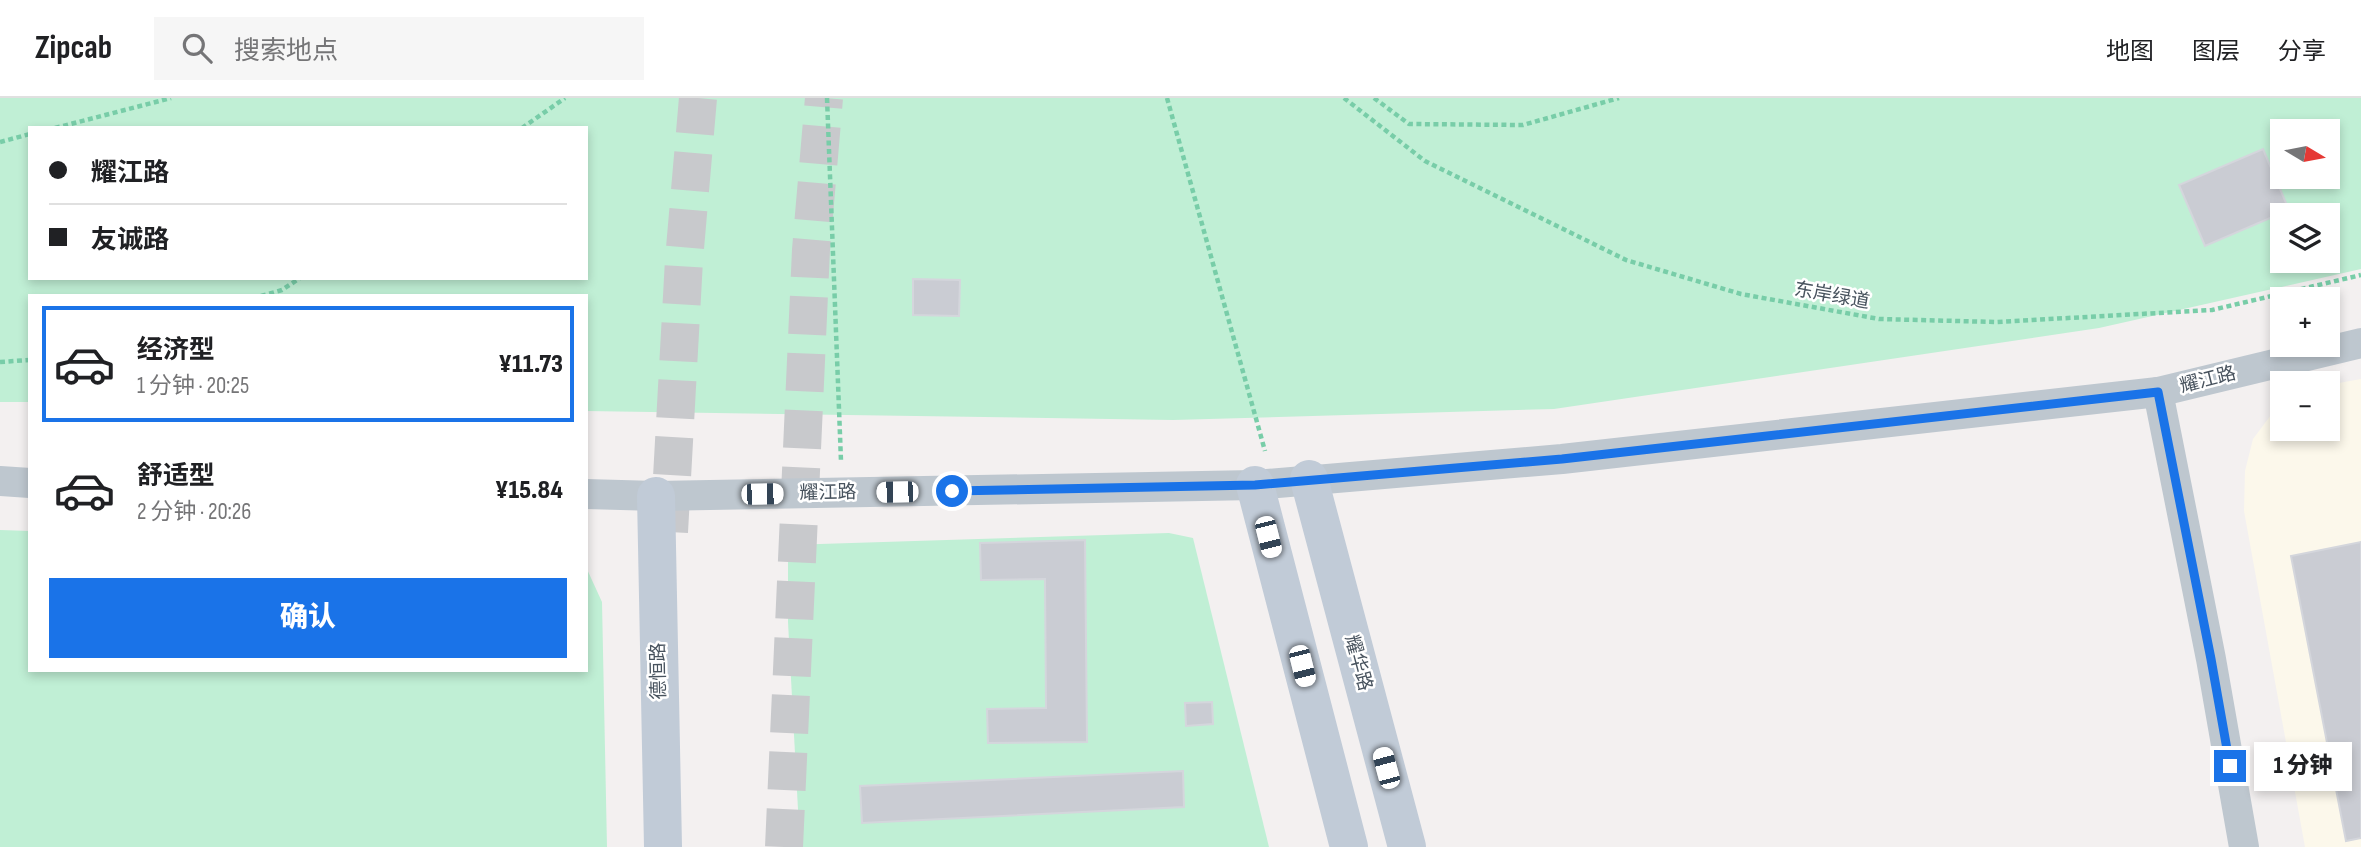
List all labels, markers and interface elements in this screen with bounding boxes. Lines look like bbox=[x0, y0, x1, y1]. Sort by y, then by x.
search box bbox=[154, 17, 644, 80]
text: Zipcab bbox=[35, 28, 112, 68]
icon: search bbox=[178, 29, 216, 67]
text: 搜索地点 bbox=[234, 36, 338, 67]
text: 地图 bbox=[2106, 37, 2154, 66]
text: 图层 bbox=[2192, 37, 2240, 66]
text: 分享 bbox=[2278, 37, 2326, 66]
north arrow bbox=[2270, 119, 2340, 189]
map controls bbox=[2270, 119, 2340, 441]
text: 耀江路 bbox=[91, 158, 169, 189]
button: layers bbox=[2270, 203, 2340, 273]
text: 友诚路 bbox=[91, 225, 169, 256]
street label: 东岸绿道 bbox=[1793, 278, 1871, 314]
button: + bbox=[2270, 287, 2340, 357]
icon: car bbox=[53, 333, 116, 396]
text: 经济型 bbox=[137, 335, 215, 366]
text: ¥11.73 bbox=[499, 349, 563, 380]
street label: 耀江路 bbox=[2178, 362, 2238, 398]
button: − bbox=[2270, 371, 2340, 441]
text: 1 分钟 · 20:25 bbox=[137, 372, 249, 400]
icon: car bbox=[53, 459, 116, 522]
text: 舒适型 bbox=[137, 461, 215, 492]
text: ¥15.84 bbox=[495, 475, 563, 506]
route start bbox=[936, 475, 968, 507]
street label: 耀江路 bbox=[799, 481, 857, 505]
car bbox=[876, 481, 919, 503]
car bbox=[741, 483, 784, 505]
text: 2 分钟 · 20:26 bbox=[137, 498, 251, 526]
car bbox=[1253, 514, 1284, 560]
button: 确认 bbox=[49, 578, 567, 658]
street label: 耀华路 bbox=[1340, 632, 1376, 694]
street label: 德恒路 bbox=[647, 642, 671, 700]
car bbox=[1287, 643, 1318, 689]
callout: 1 分钟 bbox=[2254, 742, 2352, 790]
car bbox=[1371, 745, 1402, 791]
route end bbox=[2214, 750, 2246, 782]
text: 1 分钟 bbox=[2274, 752, 2332, 780]

